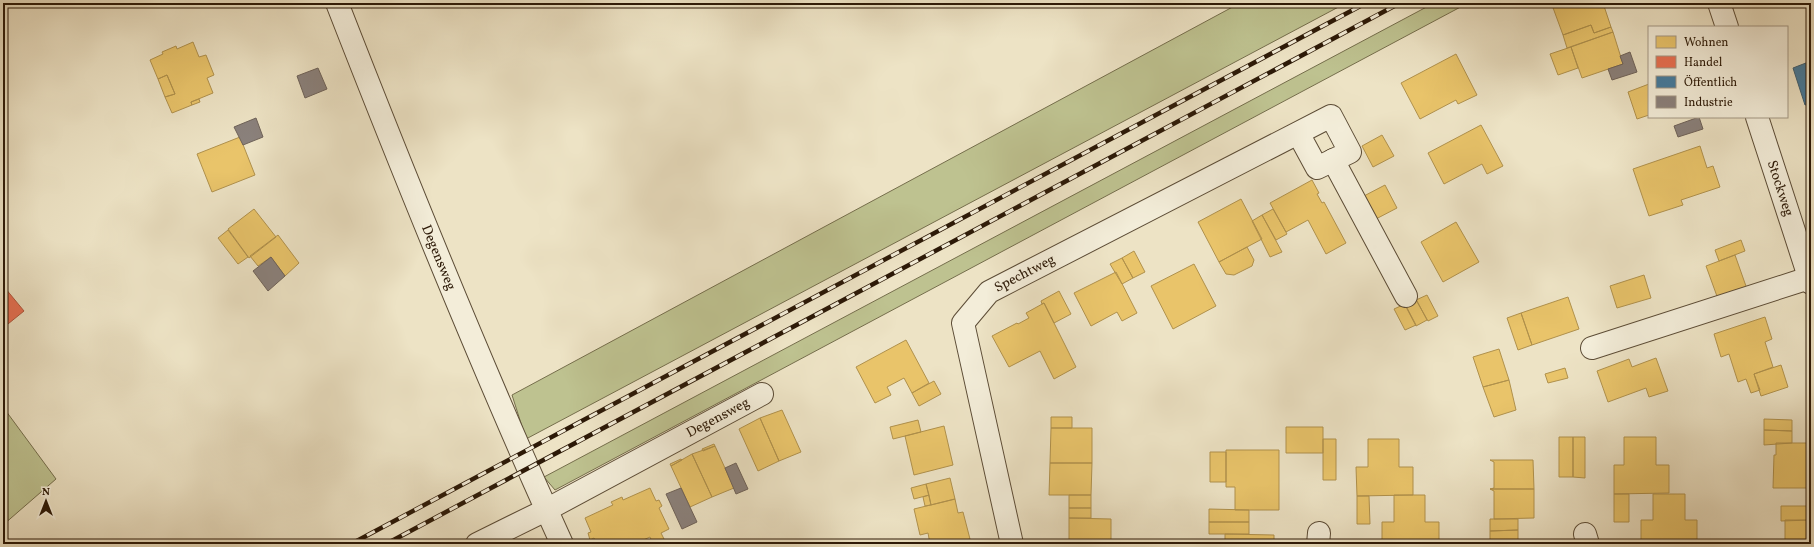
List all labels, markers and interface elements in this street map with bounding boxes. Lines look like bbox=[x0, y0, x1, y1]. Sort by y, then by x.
legend bbox=[1648, 26, 1788, 118]
text: Wohnen bbox=[1684, 35, 1729, 51]
text: Handel bbox=[1684, 55, 1723, 71]
text: Öffentlich bbox=[1684, 74, 1737, 91]
text: Industrie bbox=[1684, 95, 1733, 111]
street label: Stockweg bbox=[1762, 158, 1798, 219]
street label: Degensweg bbox=[417, 222, 461, 293]
street label: Spechtweg bbox=[991, 250, 1058, 297]
street label: Degensweg bbox=[683, 393, 753, 442]
north arrow bbox=[26, 481, 66, 521]
text: N bbox=[42, 485, 50, 500]

